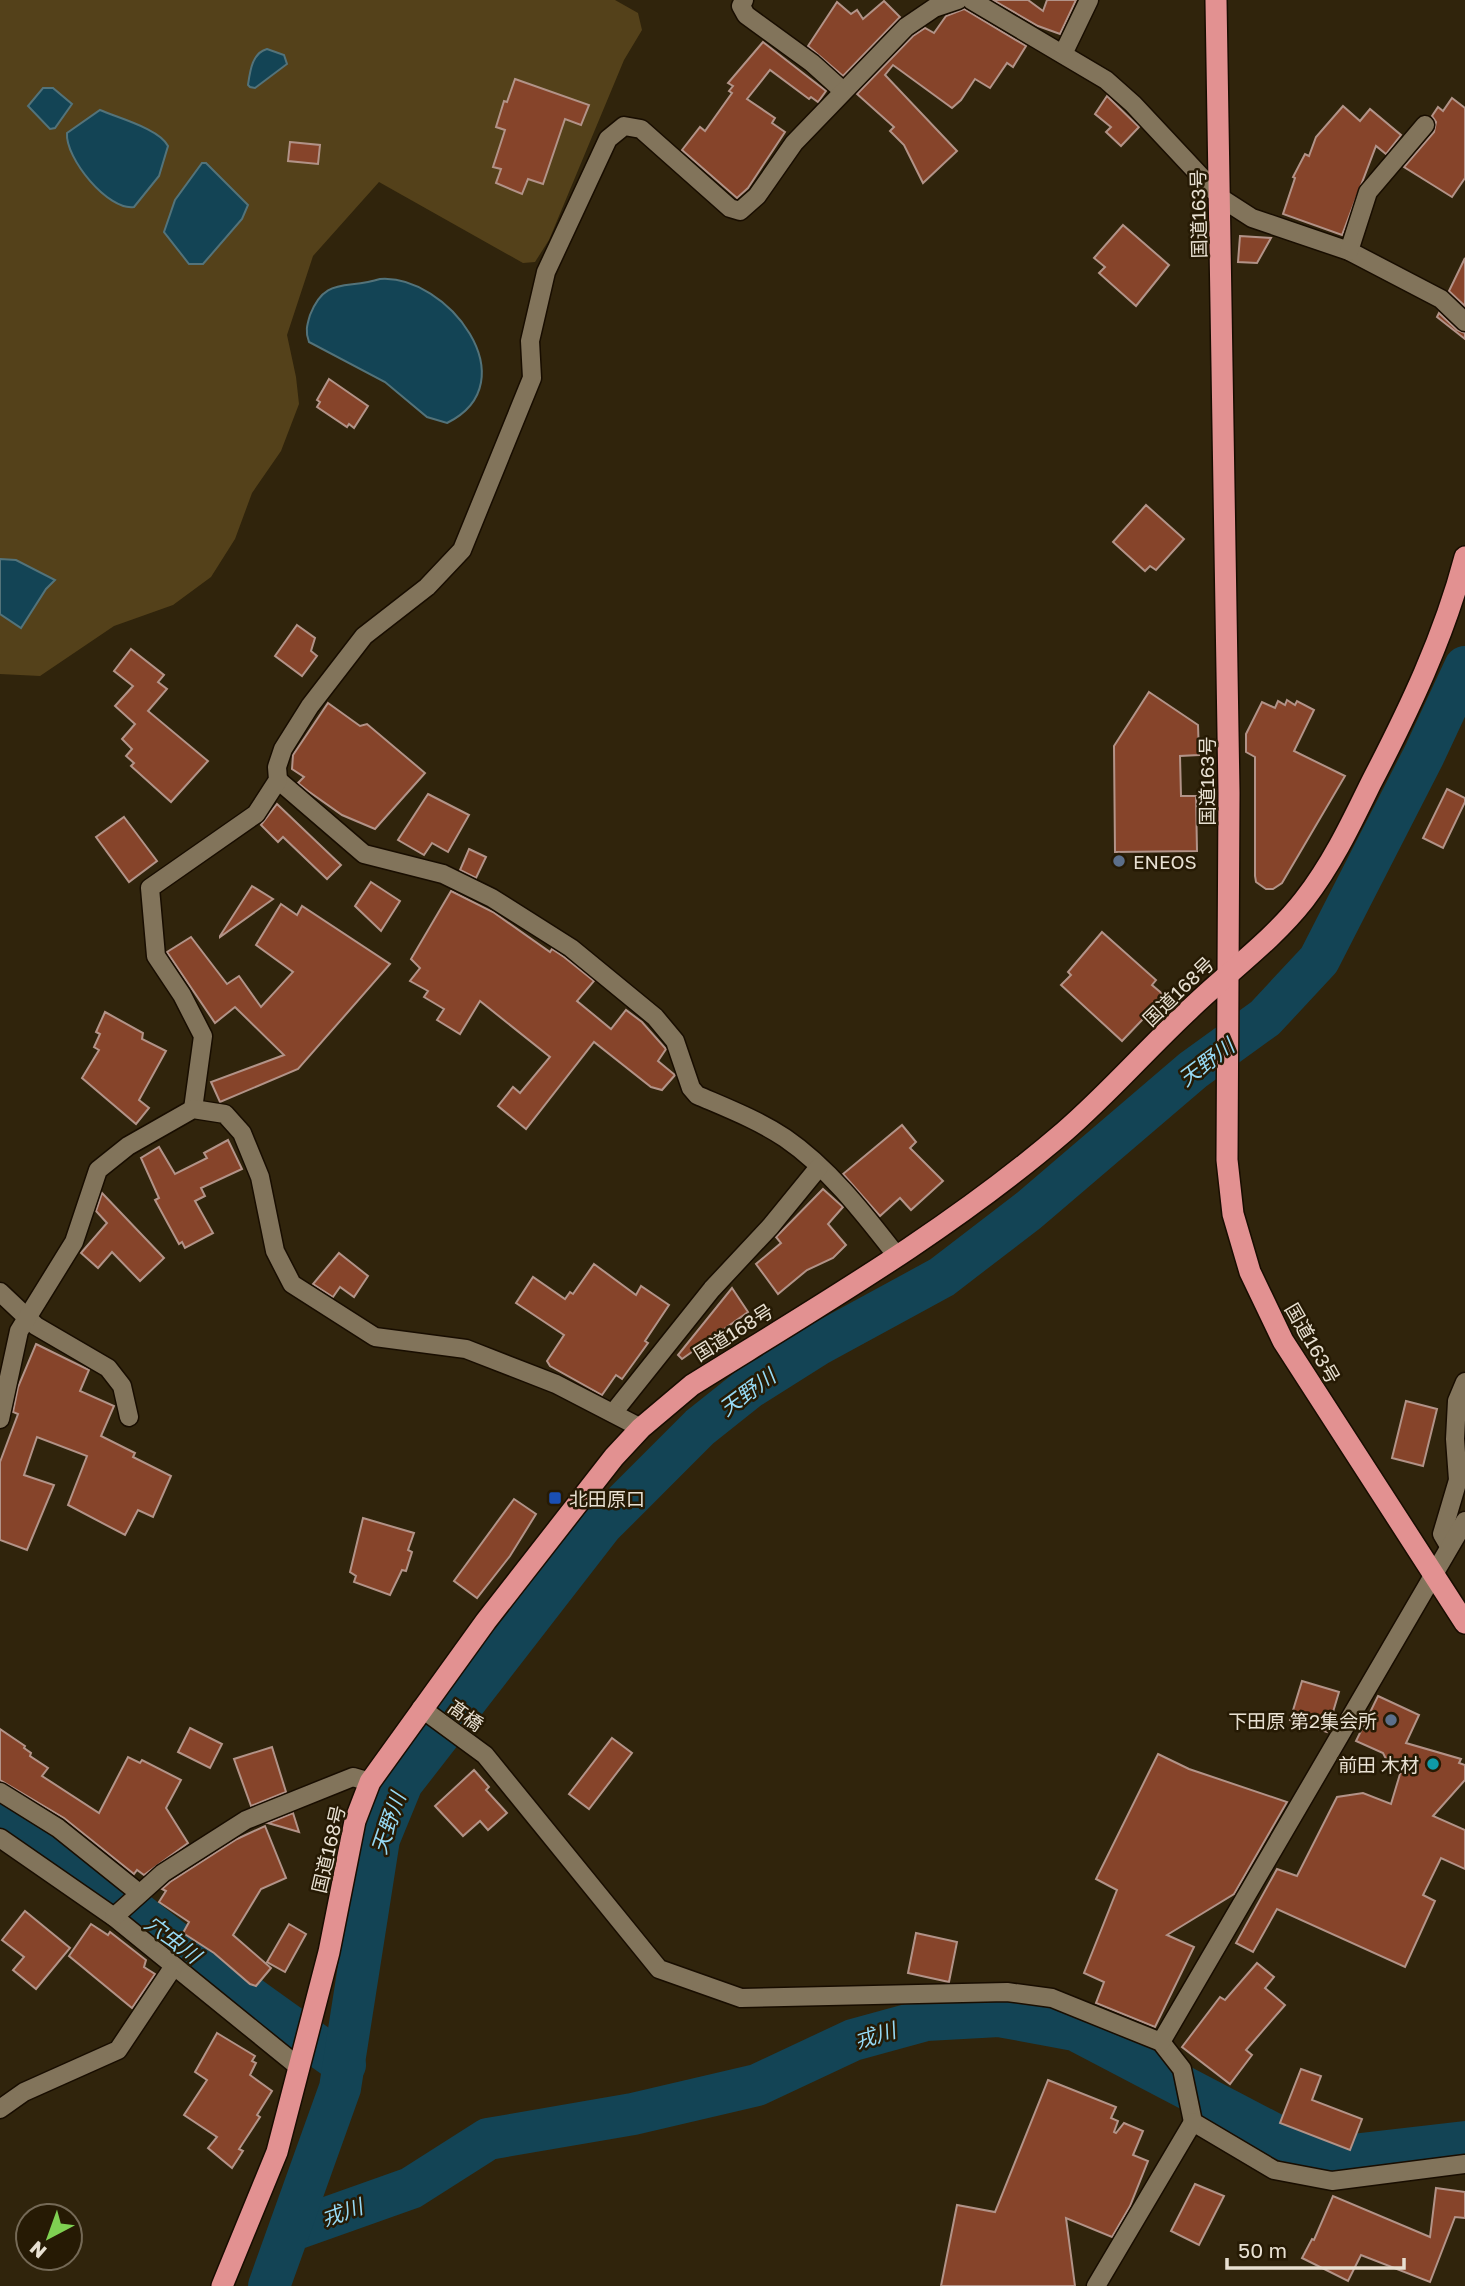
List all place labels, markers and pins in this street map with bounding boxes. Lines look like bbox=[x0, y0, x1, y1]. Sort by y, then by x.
place label: ENEOS bbox=[1133, 850, 1197, 873]
marker: ENEOS bbox=[1111, 853, 1127, 869]
place label: 北田原口 bbox=[569, 1487, 645, 1510]
marker: 北田原口 bbox=[547, 1490, 563, 1506]
place label: 下田原 第2集会所 bbox=[1228, 1709, 1377, 1732]
marker: 下田原 第2集会所 bbox=[1383, 1712, 1399, 1728]
place label: 前田 木材 bbox=[1338, 1753, 1419, 1776]
marker: 前田 木材 bbox=[1425, 1756, 1441, 1772]

